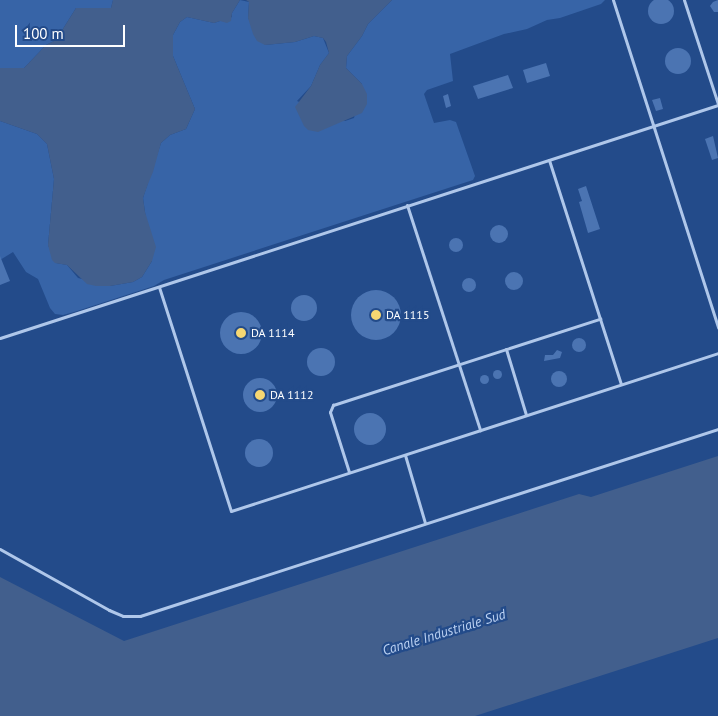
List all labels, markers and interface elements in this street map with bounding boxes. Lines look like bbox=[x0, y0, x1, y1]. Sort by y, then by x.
scale bar bbox=[18, 15, 128, 47]
text: 100 m bbox=[23, 24, 64, 43]
place label: DA 1115 bbox=[386, 308, 430, 322]
marker: DA 1115 bbox=[370, 309, 382, 321]
place label: DA 1114 bbox=[251, 326, 295, 340]
marker: DA 1114 bbox=[235, 327, 247, 339]
place label: DA 1112 bbox=[270, 388, 314, 402]
marker: DA 1112 bbox=[254, 389, 266, 401]
water label: Canale Industriale Sud bbox=[380, 605, 508, 659]

